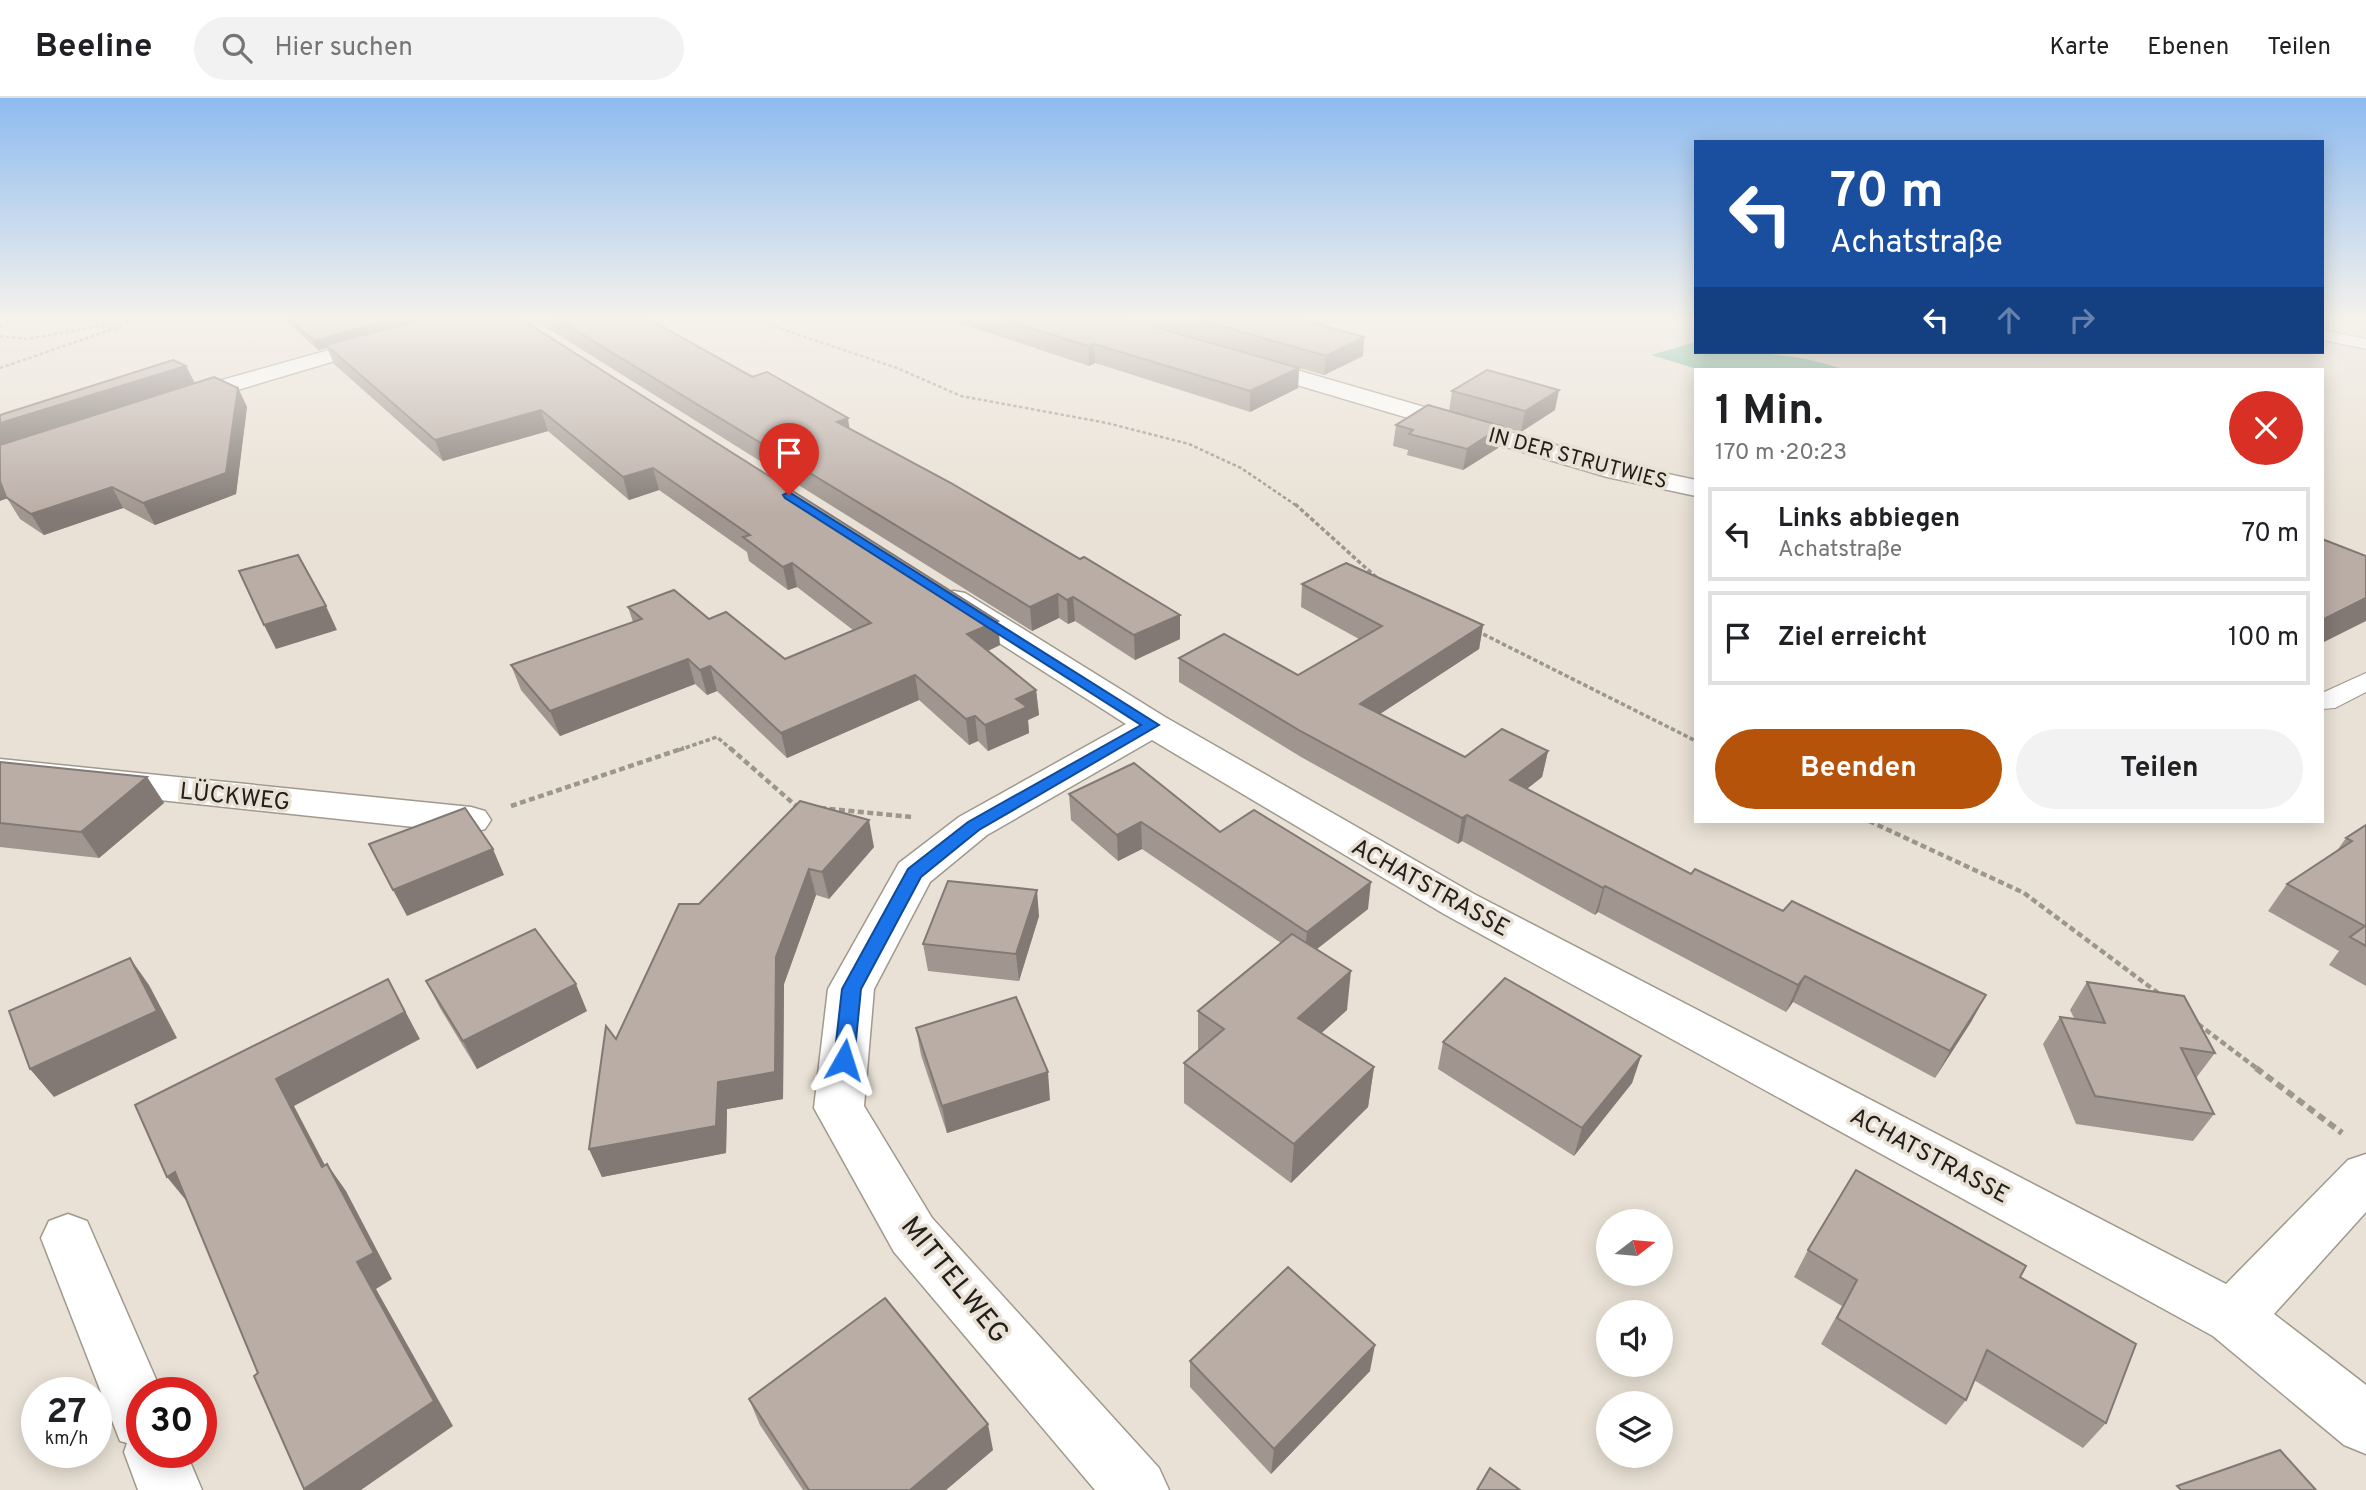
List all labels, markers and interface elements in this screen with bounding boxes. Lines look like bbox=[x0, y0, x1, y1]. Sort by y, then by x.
search box bbox=[194, 17, 684, 80]
text: Beeline bbox=[35, 27, 152, 69]
icon: search bbox=[218, 29, 256, 67]
text: Hier suchen bbox=[274, 32, 413, 65]
text: Karte bbox=[2049, 33, 2109, 63]
text: Ebenen bbox=[2147, 33, 2229, 63]
text: Teilen bbox=[2267, 33, 2331, 63]
text: 70 m bbox=[1830, 163, 1944, 225]
icon: left bbox=[1715, 168, 1806, 259]
text: Achatstraße bbox=[1830, 224, 2003, 264]
icon: left bbox=[1917, 301, 1955, 339]
icon: ahead bbox=[1990, 301, 2028, 339]
icon: right bbox=[2063, 301, 2101, 339]
text: 1 Min. bbox=[1715, 386, 1824, 439]
button: close bbox=[2229, 391, 2303, 465]
pin bbox=[759, 423, 819, 495]
street label: IN DER STRUTWIES bbox=[1485, 423, 1670, 496]
icon: arrive bbox=[770, 434, 808, 472]
text: 170 m · 20:23 bbox=[1715, 439, 1847, 468]
text: Links abbiegen bbox=[1778, 503, 1960, 536]
icon: left bbox=[1719, 515, 1757, 553]
text: 70 m bbox=[2241, 518, 2299, 551]
text: Achatstraße bbox=[1778, 536, 1902, 565]
icon: arrive bbox=[1719, 619, 1757, 657]
text: Ziel erreicht bbox=[1778, 622, 1927, 655]
text: 100 m bbox=[2228, 622, 2299, 655]
button: Beenden bbox=[1715, 729, 2002, 809]
button: Teilen bbox=[2016, 729, 2303, 809]
street label: LÜCKWEG bbox=[178, 775, 292, 819]
street label: ACHATSTRASSE bbox=[1346, 833, 1514, 945]
position arrow bbox=[807, 1023, 881, 1097]
street label: ACHATSTRASSE bbox=[1844, 1102, 2014, 1211]
north arrow bbox=[1596, 1209, 1673, 1286]
map controls bbox=[1596, 1209, 1673, 1468]
street label: MITTELWEG bbox=[892, 1210, 1016, 1352]
button: sound bbox=[1596, 1300, 1673, 1377]
speed limit sign: 30 bbox=[126, 1377, 217, 1468]
text: 27 bbox=[47, 1391, 86, 1435]
button: layers bbox=[1596, 1391, 1673, 1468]
text: km/h bbox=[45, 1428, 88, 1451]

